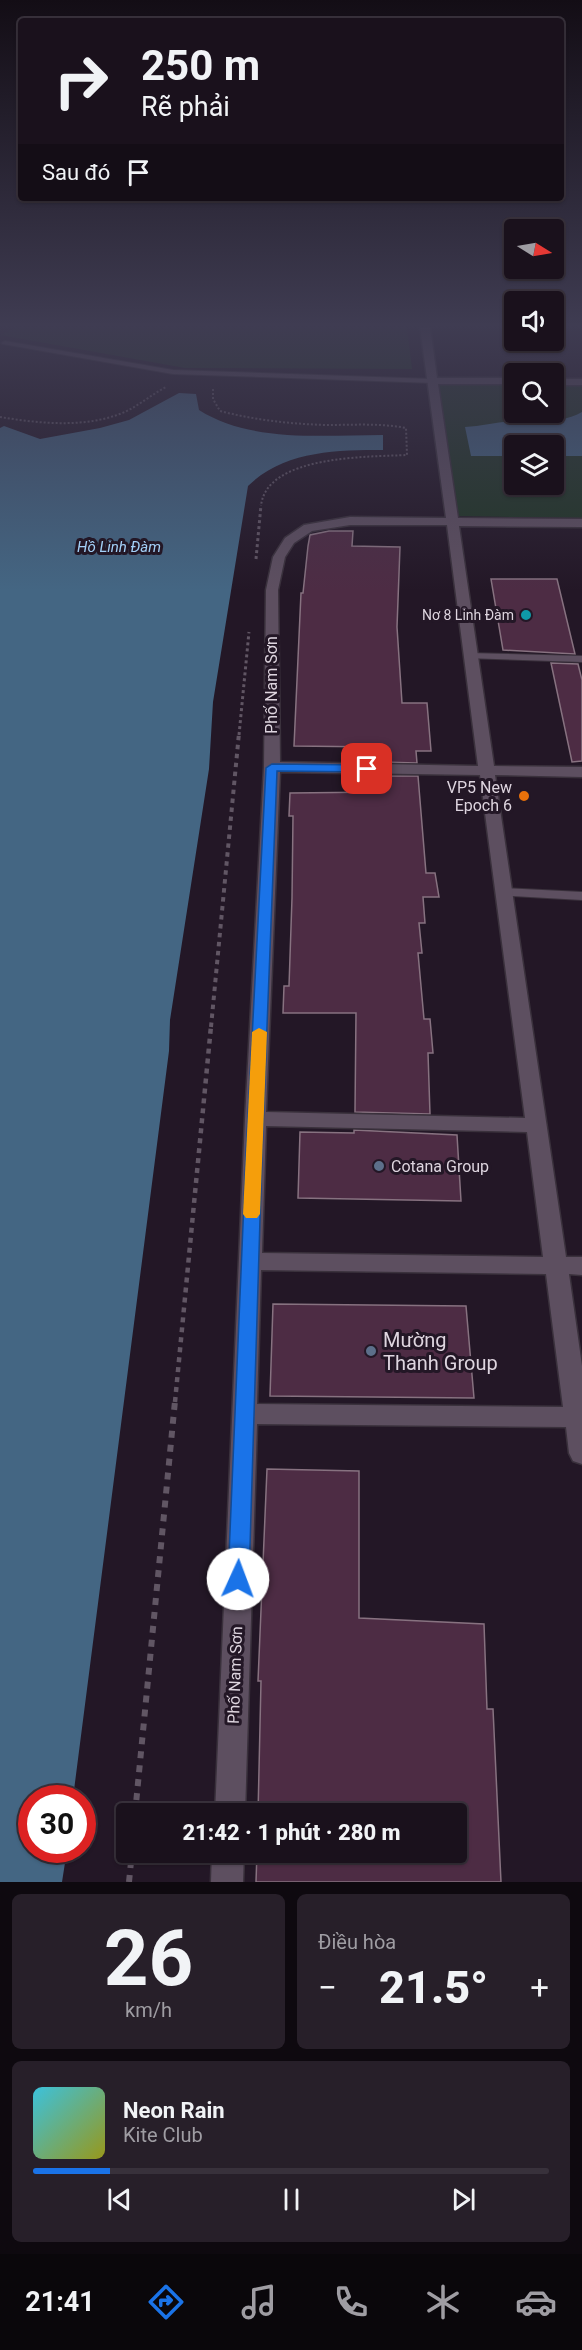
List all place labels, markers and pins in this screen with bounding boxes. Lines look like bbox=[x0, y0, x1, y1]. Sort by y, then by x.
place label: Nơ 8 Linh Đàm bbox=[422, 607, 514, 623]
marker: Nơ 8 Linh Đàm bbox=[519, 608, 533, 622]
pin bbox=[341, 743, 392, 794]
place label: VP5 New Epoch 6 bbox=[447, 778, 512, 815]
marker: VP5 New Epoch 6 bbox=[517, 789, 531, 803]
place label: Cotana Group bbox=[391, 1157, 489, 1176]
marker: Cotana Group bbox=[372, 1159, 386, 1173]
place label: Mường Thanh Group bbox=[383, 1328, 498, 1375]
marker: Mường Thanh Group bbox=[364, 1344, 378, 1358]

